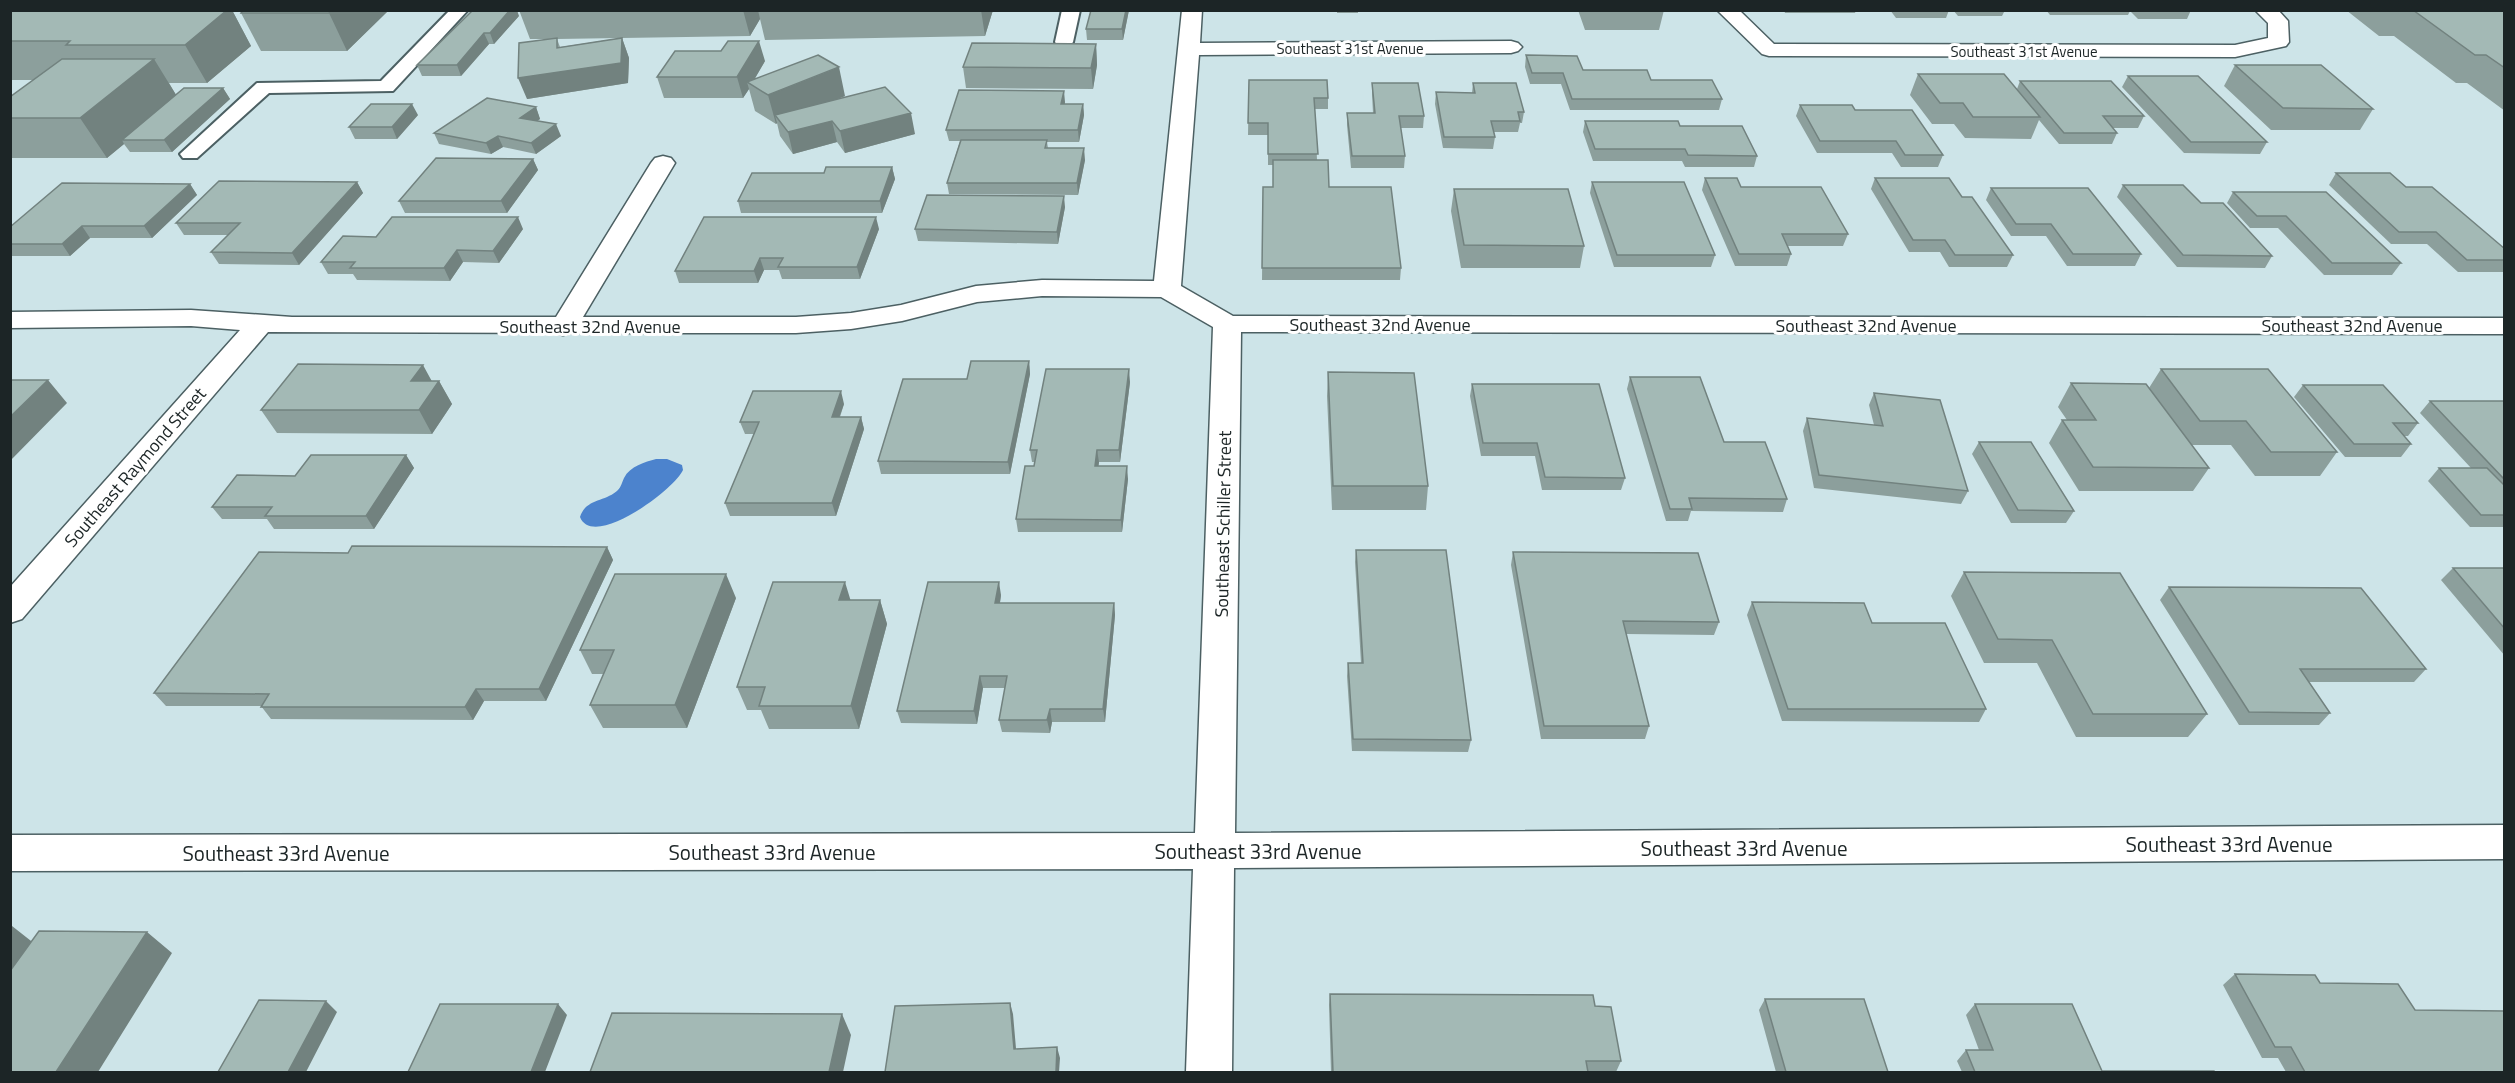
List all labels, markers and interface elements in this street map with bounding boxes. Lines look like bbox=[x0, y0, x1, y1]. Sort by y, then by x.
street label: Southeast 31st Avenue bbox=[1276, 37, 1424, 60]
street label: Southeast 31st Avenue bbox=[1950, 40, 2098, 63]
street label: Southeast 32nd Avenue bbox=[1289, 311, 1471, 338]
street label: Southeast 32nd Avenue bbox=[1775, 312, 1957, 339]
street label: Southeast 32nd Avenue bbox=[2261, 312, 2443, 339]
street label: Southeast 32nd Avenue bbox=[499, 313, 681, 340]
street label: Southeast Raymond Street bbox=[58, 381, 213, 553]
street label: Southeast Schiller Street bbox=[1208, 430, 1238, 618]
street label: Southeast 33rd Avenue bbox=[2125, 828, 2333, 860]
street label: Southeast 33rd Avenue bbox=[1640, 832, 1848, 864]
street label: Southeast 33rd Avenue bbox=[1154, 835, 1362, 867]
street label: Southeast 33rd Avenue bbox=[668, 836, 876, 868]
street label: Southeast 33rd Avenue bbox=[182, 837, 390, 869]

